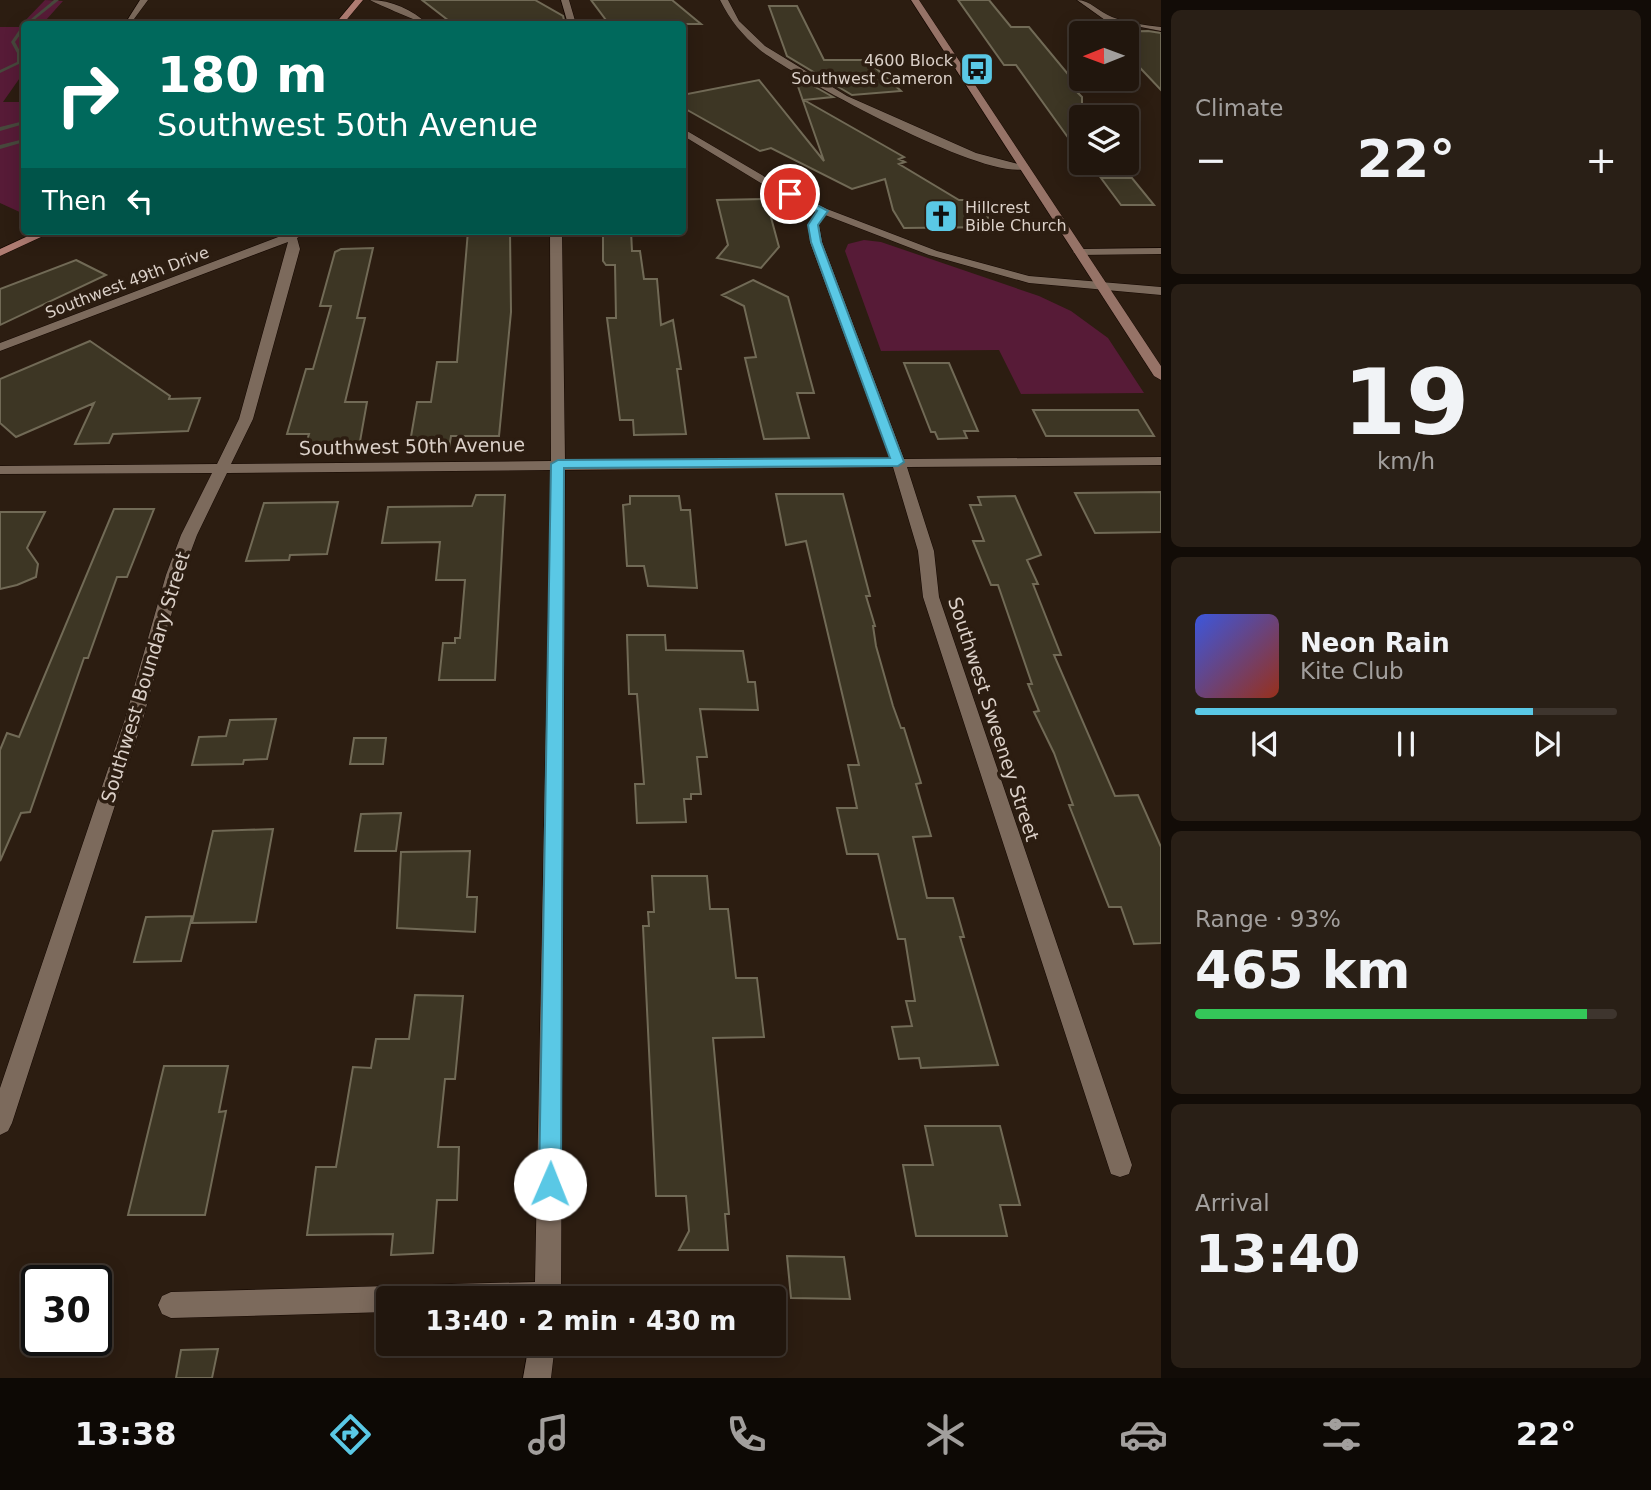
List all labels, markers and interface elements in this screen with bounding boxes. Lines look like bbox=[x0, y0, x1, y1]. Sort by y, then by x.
north arrow bbox=[1069, 21, 1139, 91]
map controls bbox=[1069, 21, 1139, 175]
text: 180 m bbox=[157, 47, 327, 104]
icon: right bbox=[42, 49, 133, 140]
bus stop icon: 4600 Block Southwest Cameron bbox=[958, 50, 996, 88]
place label: 4600 Block Southwest Cameron bbox=[791, 51, 954, 88]
text: Climate bbox=[1195, 95, 1284, 121]
button: layers bbox=[1069, 105, 1139, 175]
text: Southwest 50th Avenue bbox=[157, 106, 538, 144]
text: 22° bbox=[1357, 129, 1455, 189]
text: − bbox=[1195, 138, 1227, 182]
text: + bbox=[1585, 138, 1617, 182]
pin bbox=[760, 164, 820, 224]
icon: arrive bbox=[771, 175, 809, 213]
icon: left bbox=[121, 182, 159, 220]
text: Then bbox=[42, 186, 107, 216]
church icon: Hillcrest Bible Church bbox=[922, 197, 960, 235]
place label: Hillcrest Bible Church bbox=[965, 198, 1067, 235]
street label: Southwest 49th Drive bbox=[43, 242, 212, 322]
text: 19 bbox=[1343, 350, 1469, 455]
street label: Southwest 50th Avenue bbox=[299, 433, 525, 459]
text: km/h bbox=[1377, 448, 1435, 474]
street label: Southwest Boundary Street bbox=[96, 549, 194, 805]
street label: Southwest Sweeney Street bbox=[944, 594, 1044, 844]
text: Neon Rain bbox=[1300, 628, 1450, 658]
text: Kite Club bbox=[1300, 658, 1404, 684]
icon: previous bbox=[1246, 725, 1284, 763]
icon: pause bbox=[1387, 725, 1425, 763]
icon: next bbox=[1528, 725, 1566, 763]
text: Range · 93% bbox=[1195, 906, 1341, 932]
text: 465 km bbox=[1195, 940, 1410, 1000]
position arrow bbox=[513, 1147, 587, 1221]
text: Arrival bbox=[1195, 1190, 1270, 1216]
text: 13:40 bbox=[1195, 1224, 1361, 1284]
speed limit sign: 30 bbox=[21, 1265, 112, 1356]
text: 13:40 · 2 min · 430 m bbox=[426, 1306, 736, 1336]
icon: directions bbox=[326, 1410, 375, 1459]
icon: music bbox=[524, 1410, 573, 1459]
icon: phone bbox=[722, 1410, 771, 1459]
icon: climate bbox=[921, 1410, 970, 1459]
icon: car bbox=[1119, 1410, 1168, 1459]
icon: filters bbox=[1317, 1410, 1366, 1459]
text: 13:38 bbox=[75, 1415, 177, 1453]
text: 22° bbox=[1516, 1415, 1576, 1453]

